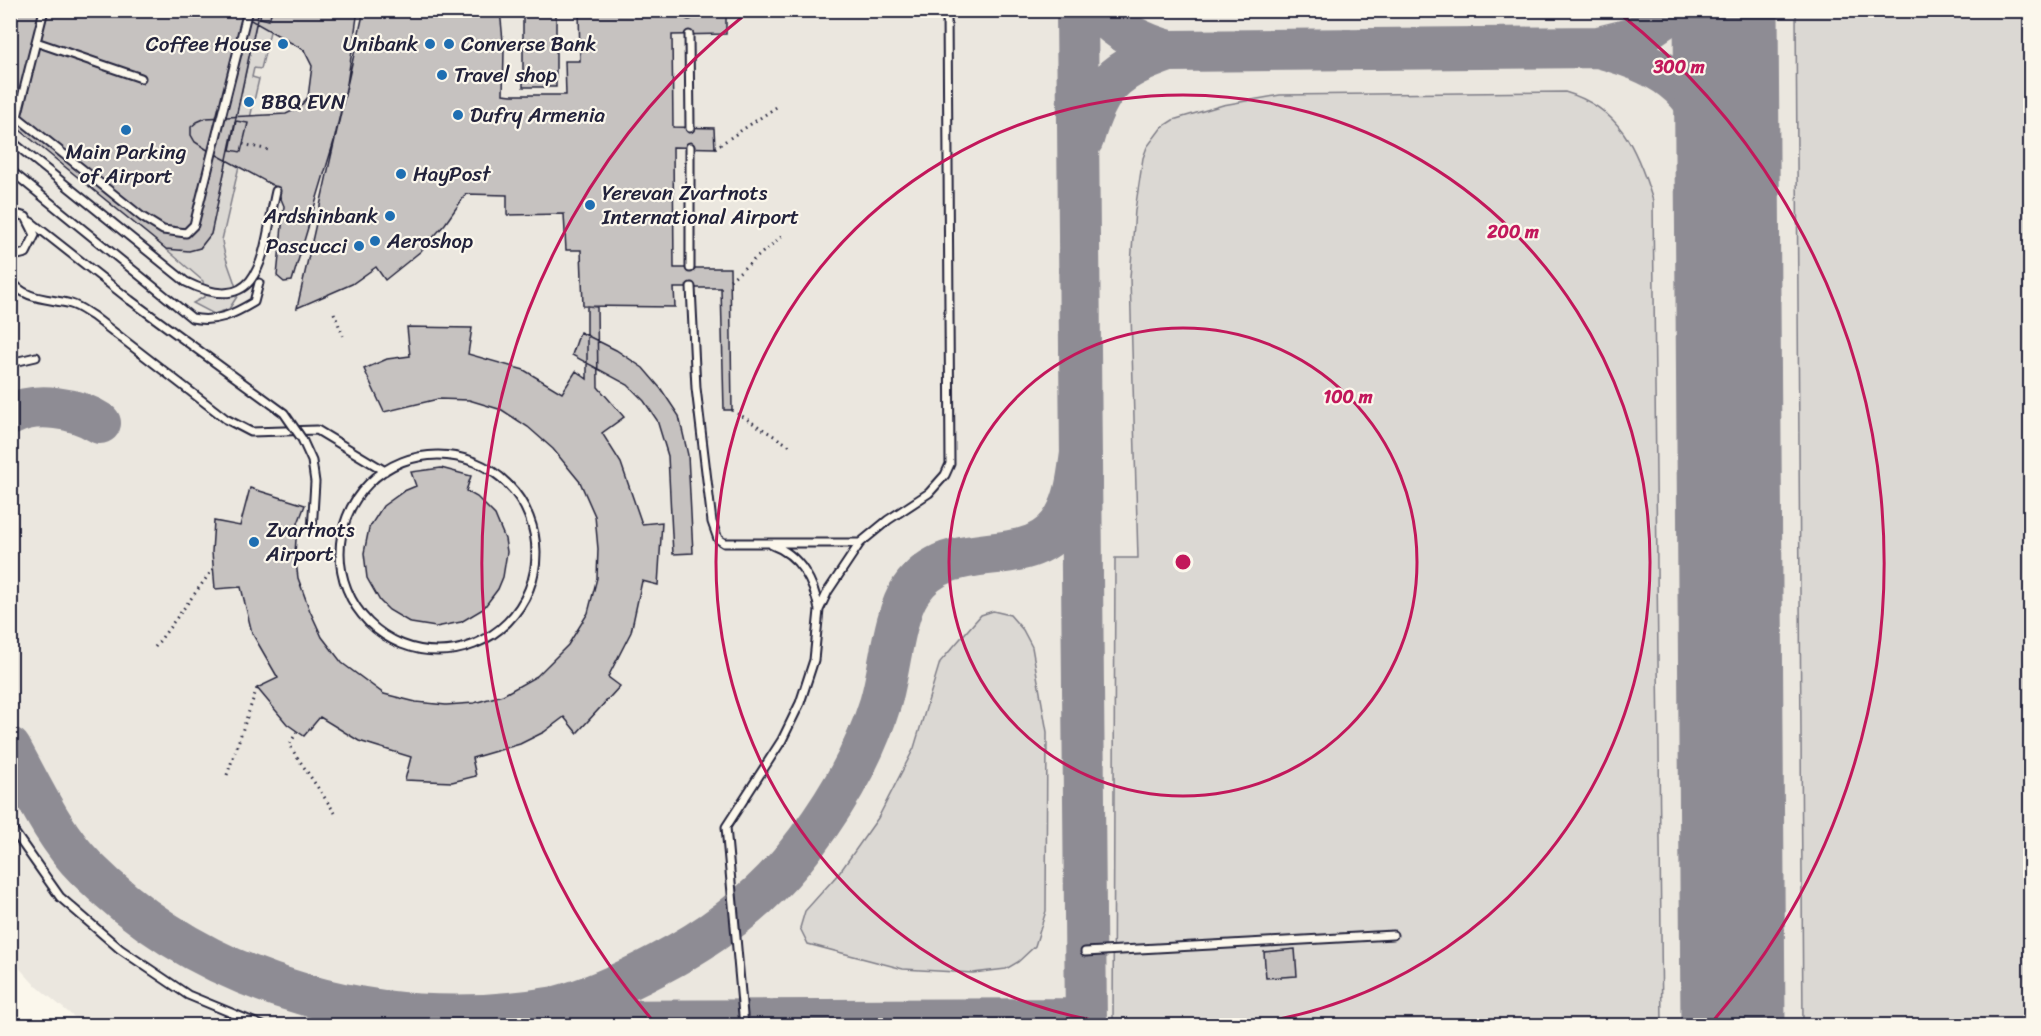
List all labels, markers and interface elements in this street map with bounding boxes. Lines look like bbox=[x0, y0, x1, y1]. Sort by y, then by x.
place label: Coffee House bbox=[146, 25, 271, 63]
place label: Unibank bbox=[343, 25, 419, 63]
place label: Converse Bank bbox=[461, 25, 597, 63]
marker: Coffee House bbox=[276, 37, 290, 51]
marker: Unibank bbox=[423, 37, 437, 51]
marker: Converse Bank bbox=[442, 37, 456, 51]
text: 300 m bbox=[1652, 51, 1705, 83]
place label: Travel shop bbox=[454, 56, 557, 94]
marker: Travel shop bbox=[435, 68, 449, 82]
place label: BBQ EVN bbox=[261, 83, 346, 121]
marker: BBQ EVN bbox=[242, 95, 256, 109]
place label: Dufry Armenia bbox=[470, 96, 605, 134]
marker: Dufry Armenia bbox=[451, 108, 465, 122]
marker: Main Parking of Airport bbox=[119, 123, 133, 137]
place label: Main Parking of Airport bbox=[66, 133, 187, 195]
place label: HayPost bbox=[413, 155, 492, 193]
marker: HayPost bbox=[394, 167, 408, 181]
place label: Yerevan Zvartnots International Airport bbox=[601, 174, 799, 236]
place label: Ardshinbank bbox=[263, 197, 378, 235]
marker: Yerevan Zvartnots International Airport bbox=[583, 198, 597, 212]
marker: Ardshinbank bbox=[383, 209, 397, 223]
text: 200 m bbox=[1486, 216, 1539, 248]
place label: Aeroshop bbox=[386, 222, 473, 260]
place label: Pascucci bbox=[266, 227, 348, 265]
marker: Aeroshop bbox=[368, 234, 382, 248]
marker: Pascucci bbox=[352, 239, 366, 253]
text: 100 m bbox=[1324, 381, 1373, 413]
place label: Zvartnots Airport bbox=[265, 511, 355, 573]
marker: Zvartnots Airport bbox=[247, 535, 261, 549]
centre of rings bbox=[1173, 552, 1193, 572]

